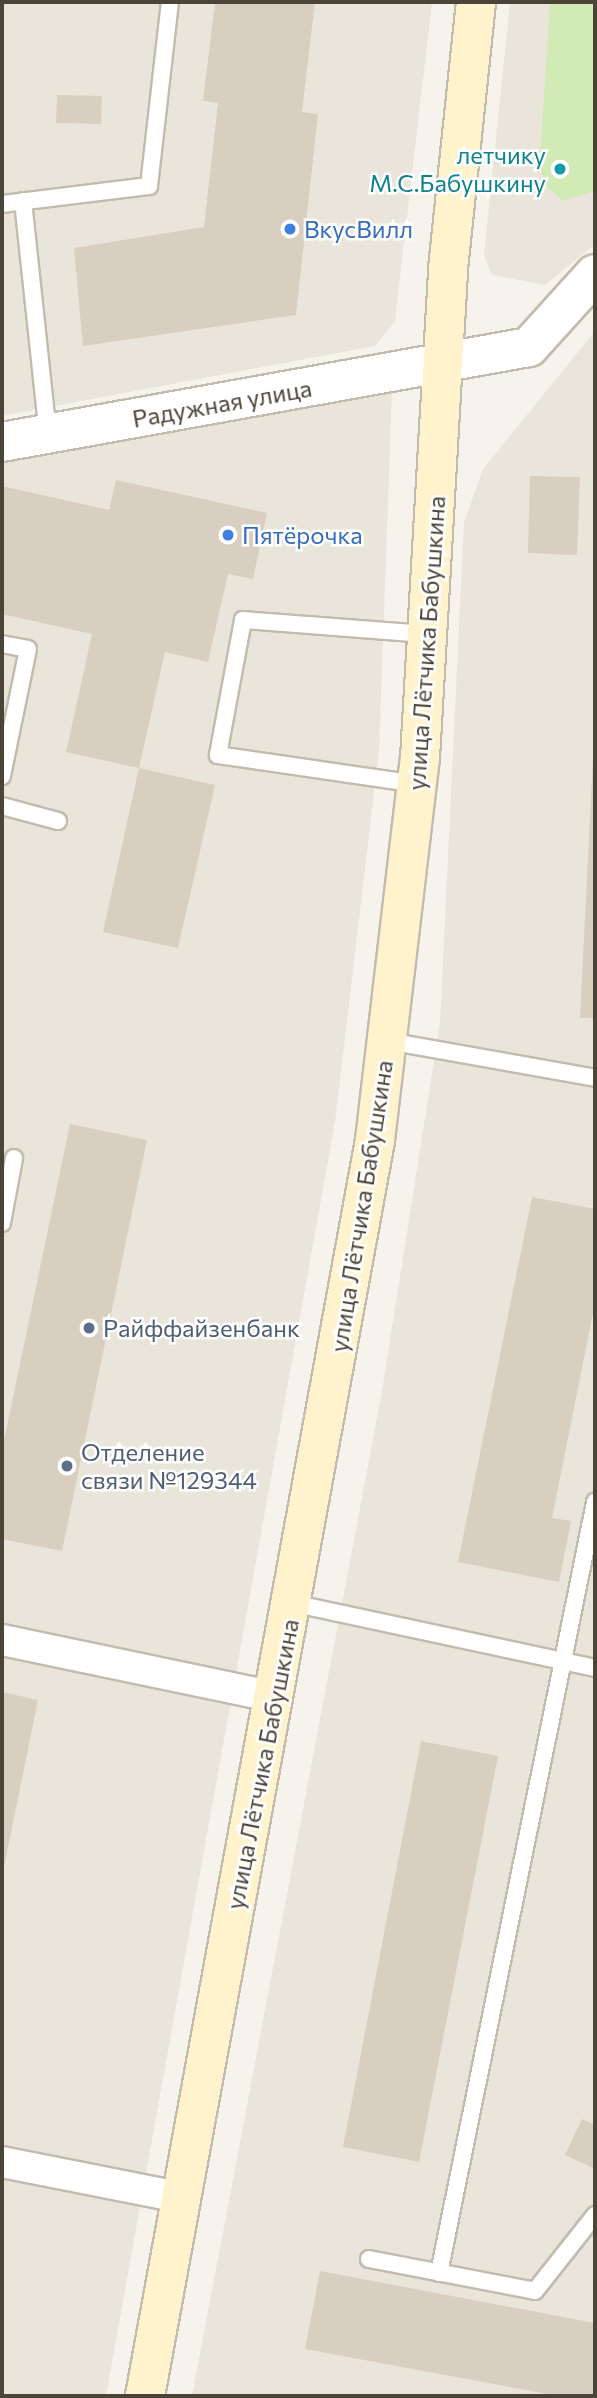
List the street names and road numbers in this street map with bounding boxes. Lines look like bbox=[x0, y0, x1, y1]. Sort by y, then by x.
street label: Радужная улица bbox=[130, 373, 314, 433]
street label: улица Лётчика Бабушкина bbox=[401, 495, 451, 791]
street label: улица Лётчика Бабушкина bbox=[324, 1058, 398, 1354]
street label: улица Лётчика Бабушкина bbox=[220, 1616, 304, 1912]

